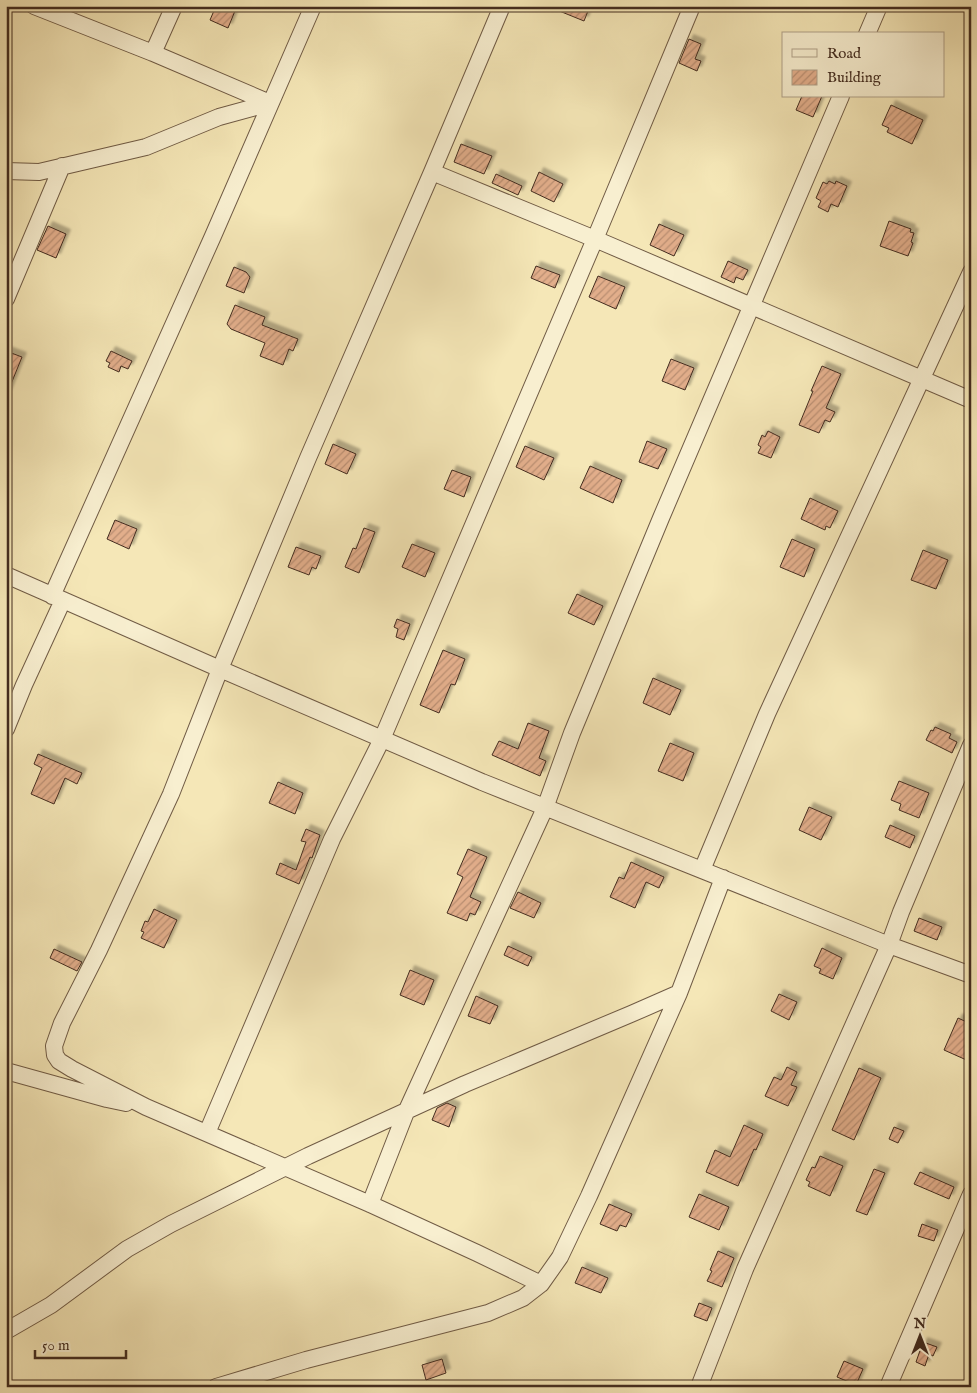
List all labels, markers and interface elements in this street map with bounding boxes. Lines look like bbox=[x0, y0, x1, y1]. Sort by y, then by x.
legend bbox=[782, 32, 944, 98]
text: Road bbox=[827, 44, 862, 63]
text: Building bbox=[827, 68, 882, 87]
north arrow bbox=[894, 1310, 944, 1360]
text: N bbox=[913, 1315, 926, 1333]
scale bar bbox=[35, 1328, 126, 1360]
text: 50 m bbox=[42, 1336, 70, 1355]

